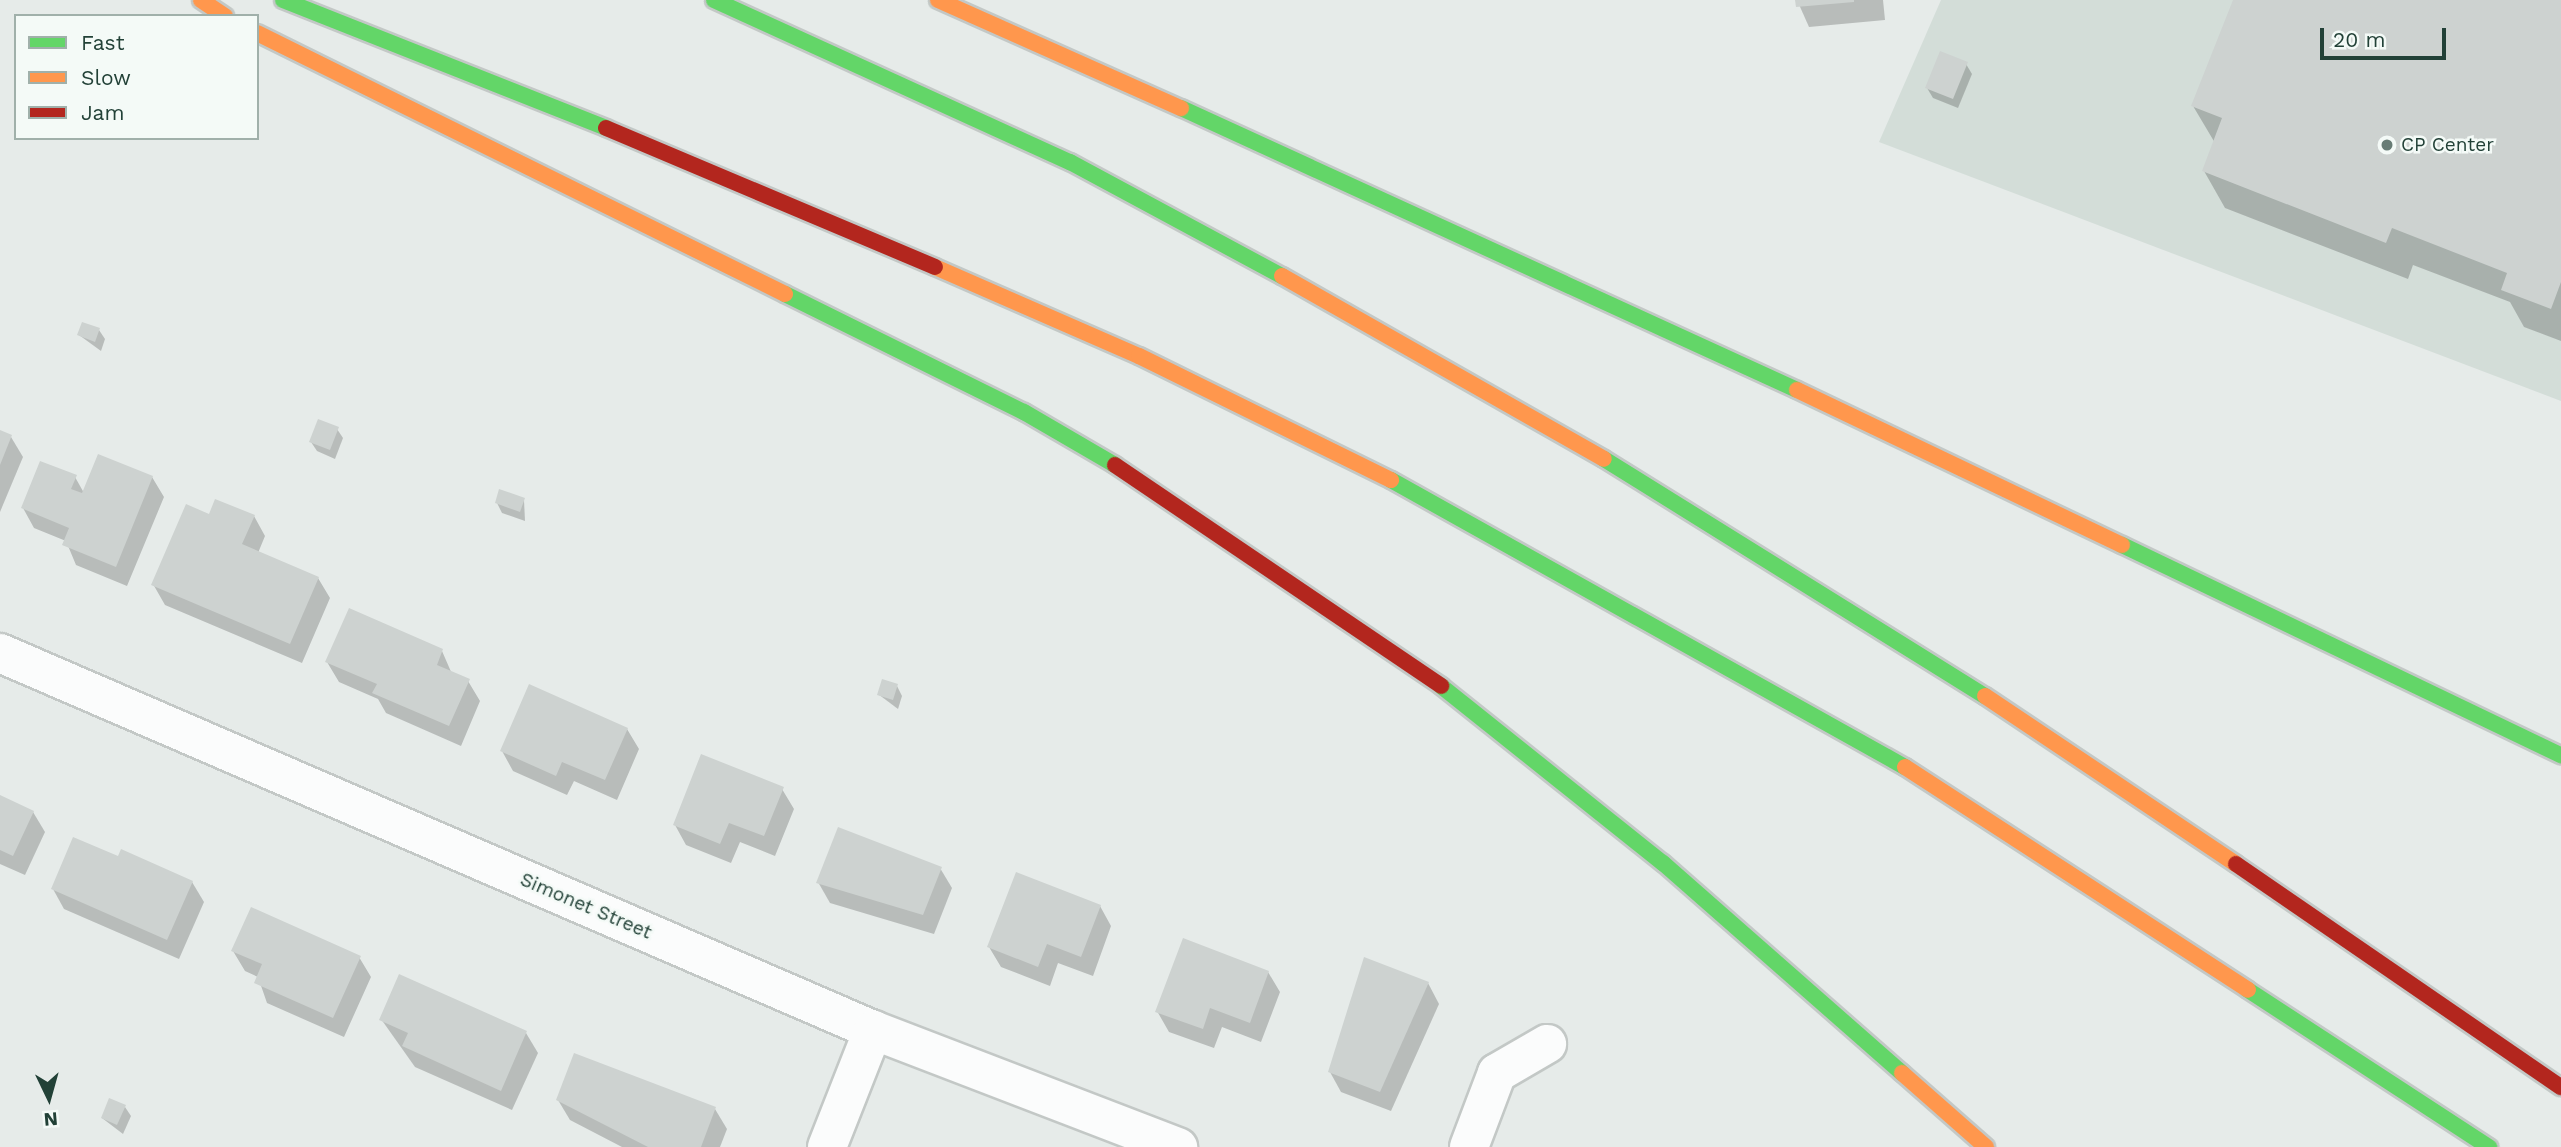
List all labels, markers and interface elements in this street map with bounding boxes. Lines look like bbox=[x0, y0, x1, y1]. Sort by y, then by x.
legend bbox=[14, 14, 259, 140]
scale bar bbox=[2323, 14, 2449, 58]
text: 20 m bbox=[2333, 27, 2385, 52]
text: Fast bbox=[81, 30, 125, 55]
text: Slow bbox=[81, 65, 131, 90]
text: Jam bbox=[81, 100, 124, 125]
place label: CP Center bbox=[2401, 134, 2494, 156]
marker: CP Center bbox=[2379, 137, 2395, 153]
street label: Simonet Street bbox=[517, 868, 655, 944]
north arrow bbox=[14, 1063, 84, 1133]
text: N bbox=[43, 1107, 59, 1131]

